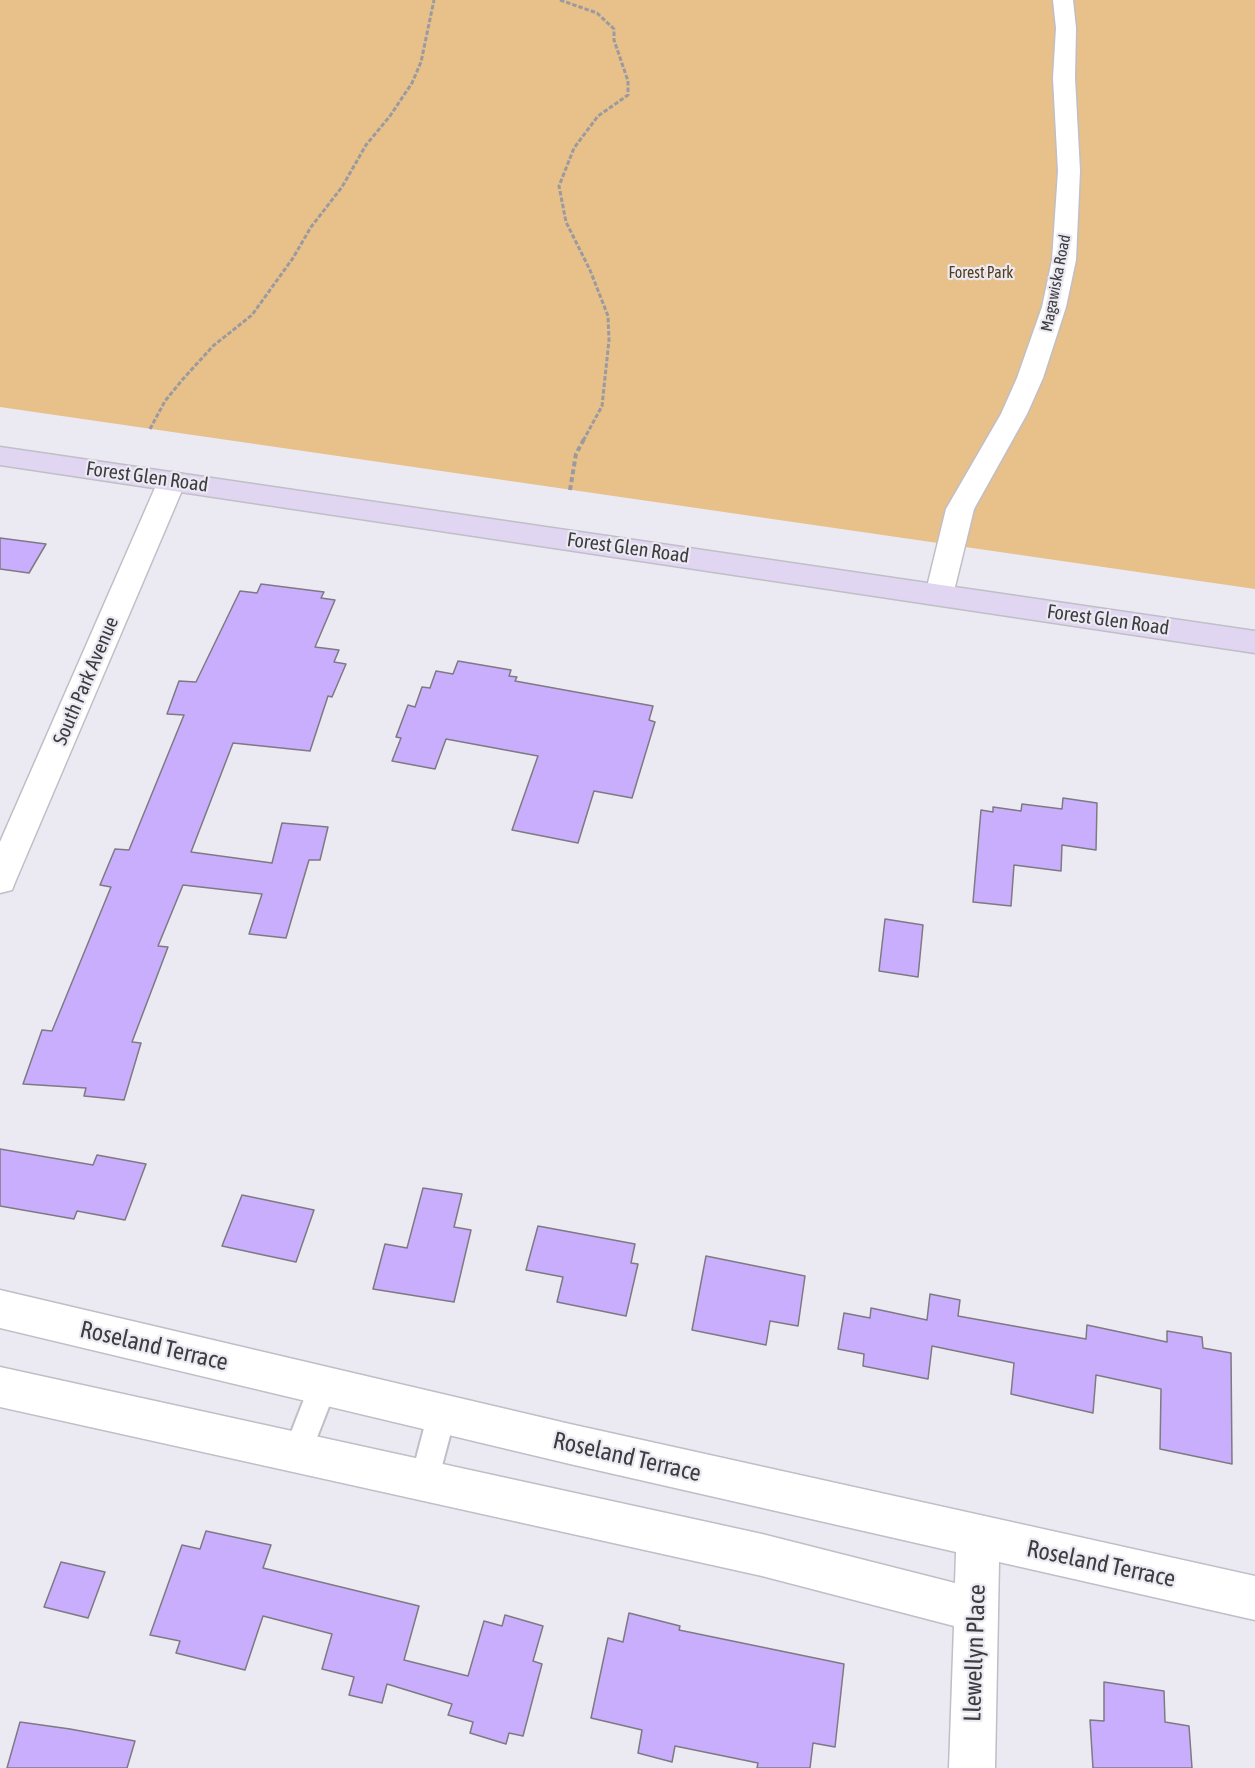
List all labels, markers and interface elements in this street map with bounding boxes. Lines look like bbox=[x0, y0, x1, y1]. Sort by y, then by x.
street label: Magawiska Road bbox=[1037, 233, 1075, 333]
park label: Forest Park bbox=[949, 263, 1013, 283]
street label: Forest Glen Road bbox=[84, 457, 210, 497]
street label: Forest Glen Road bbox=[565, 528, 691, 568]
street label: Forest Glen Road bbox=[1045, 600, 1171, 640]
street label: South Park Avenue bbox=[48, 613, 124, 749]
street label: Roseland Terrace bbox=[77, 1315, 231, 1377]
street label: Roseland Terrace bbox=[550, 1426, 704, 1488]
street label: Roseland Terrace bbox=[1024, 1534, 1178, 1594]
street label: Llewellyn Place bbox=[958, 1584, 992, 1722]

